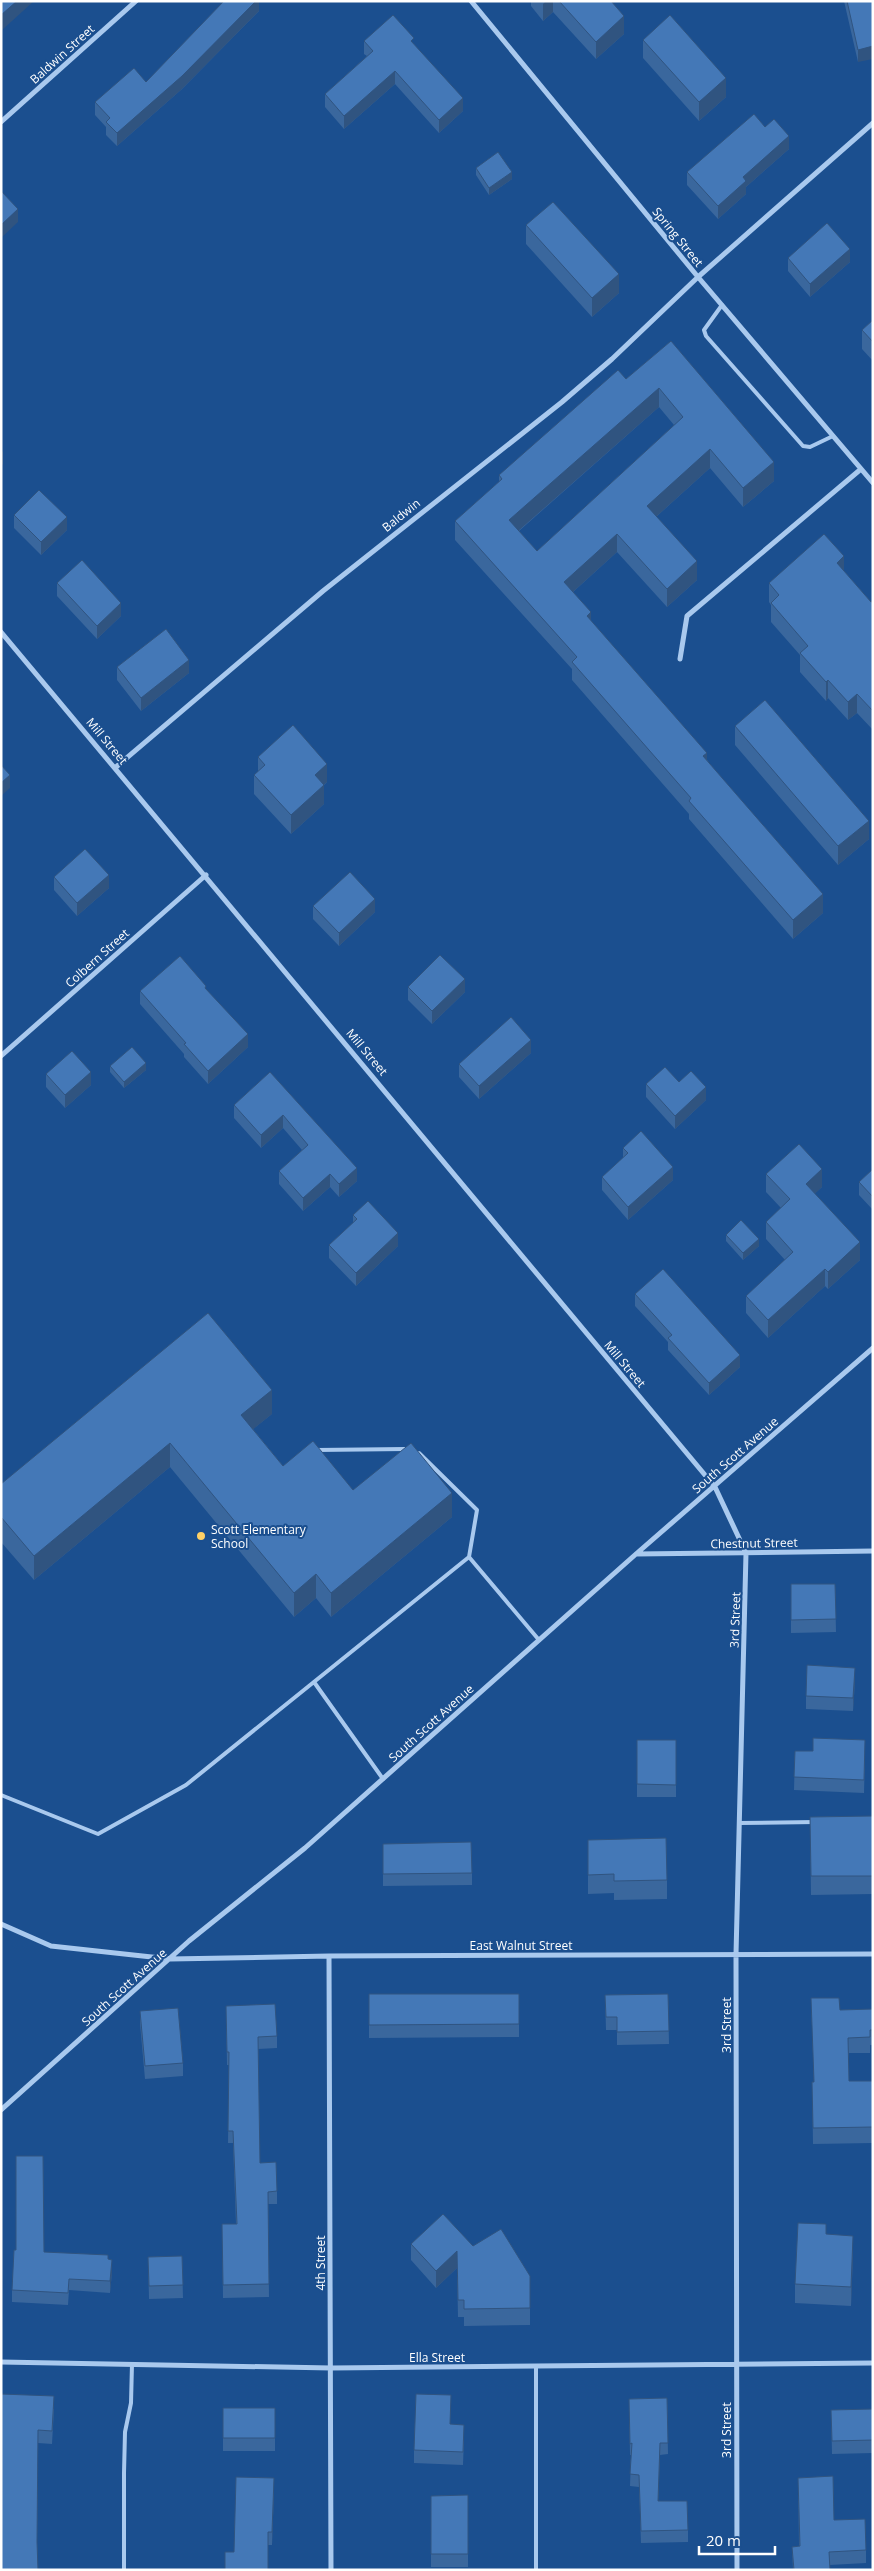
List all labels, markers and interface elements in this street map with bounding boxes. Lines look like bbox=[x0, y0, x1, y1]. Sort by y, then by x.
street label: Baldwin Street bbox=[26, 21, 98, 87]
street label: Spring Street bbox=[649, 204, 707, 270]
street label: Baldwin bbox=[378, 494, 424, 536]
street label: Mill Street bbox=[82, 714, 132, 768]
street label: Colbern Street bbox=[61, 925, 133, 991]
street label: Mill Street bbox=[342, 1025, 392, 1079]
street label: Mill Street bbox=[600, 1337, 650, 1391]
street label: South Scott Avenue bbox=[688, 1413, 782, 1497]
place label: Scott Elementary School bbox=[211, 1521, 307, 1552]
marker: Scott Elementary School bbox=[195, 1530, 207, 1542]
street label: Chestnut Street bbox=[710, 1534, 798, 1552]
street label: 3rd Street bbox=[726, 1592, 744, 1648]
street label: South Scott Avenue bbox=[385, 1680, 477, 1766]
street label: East Walnut Street bbox=[470, 1937, 572, 1954]
street label: South Scott Avenue bbox=[78, 1944, 170, 2030]
street label: 3rd Street bbox=[718, 1997, 735, 2053]
street label: 4th Street bbox=[312, 2235, 329, 2291]
street label: Ella Street bbox=[409, 2349, 465, 2366]
street label: 3rd Street bbox=[718, 2402, 735, 2458]
scale bar bbox=[699, 2524, 775, 2556]
text: 20 m bbox=[706, 2530, 741, 2550]

